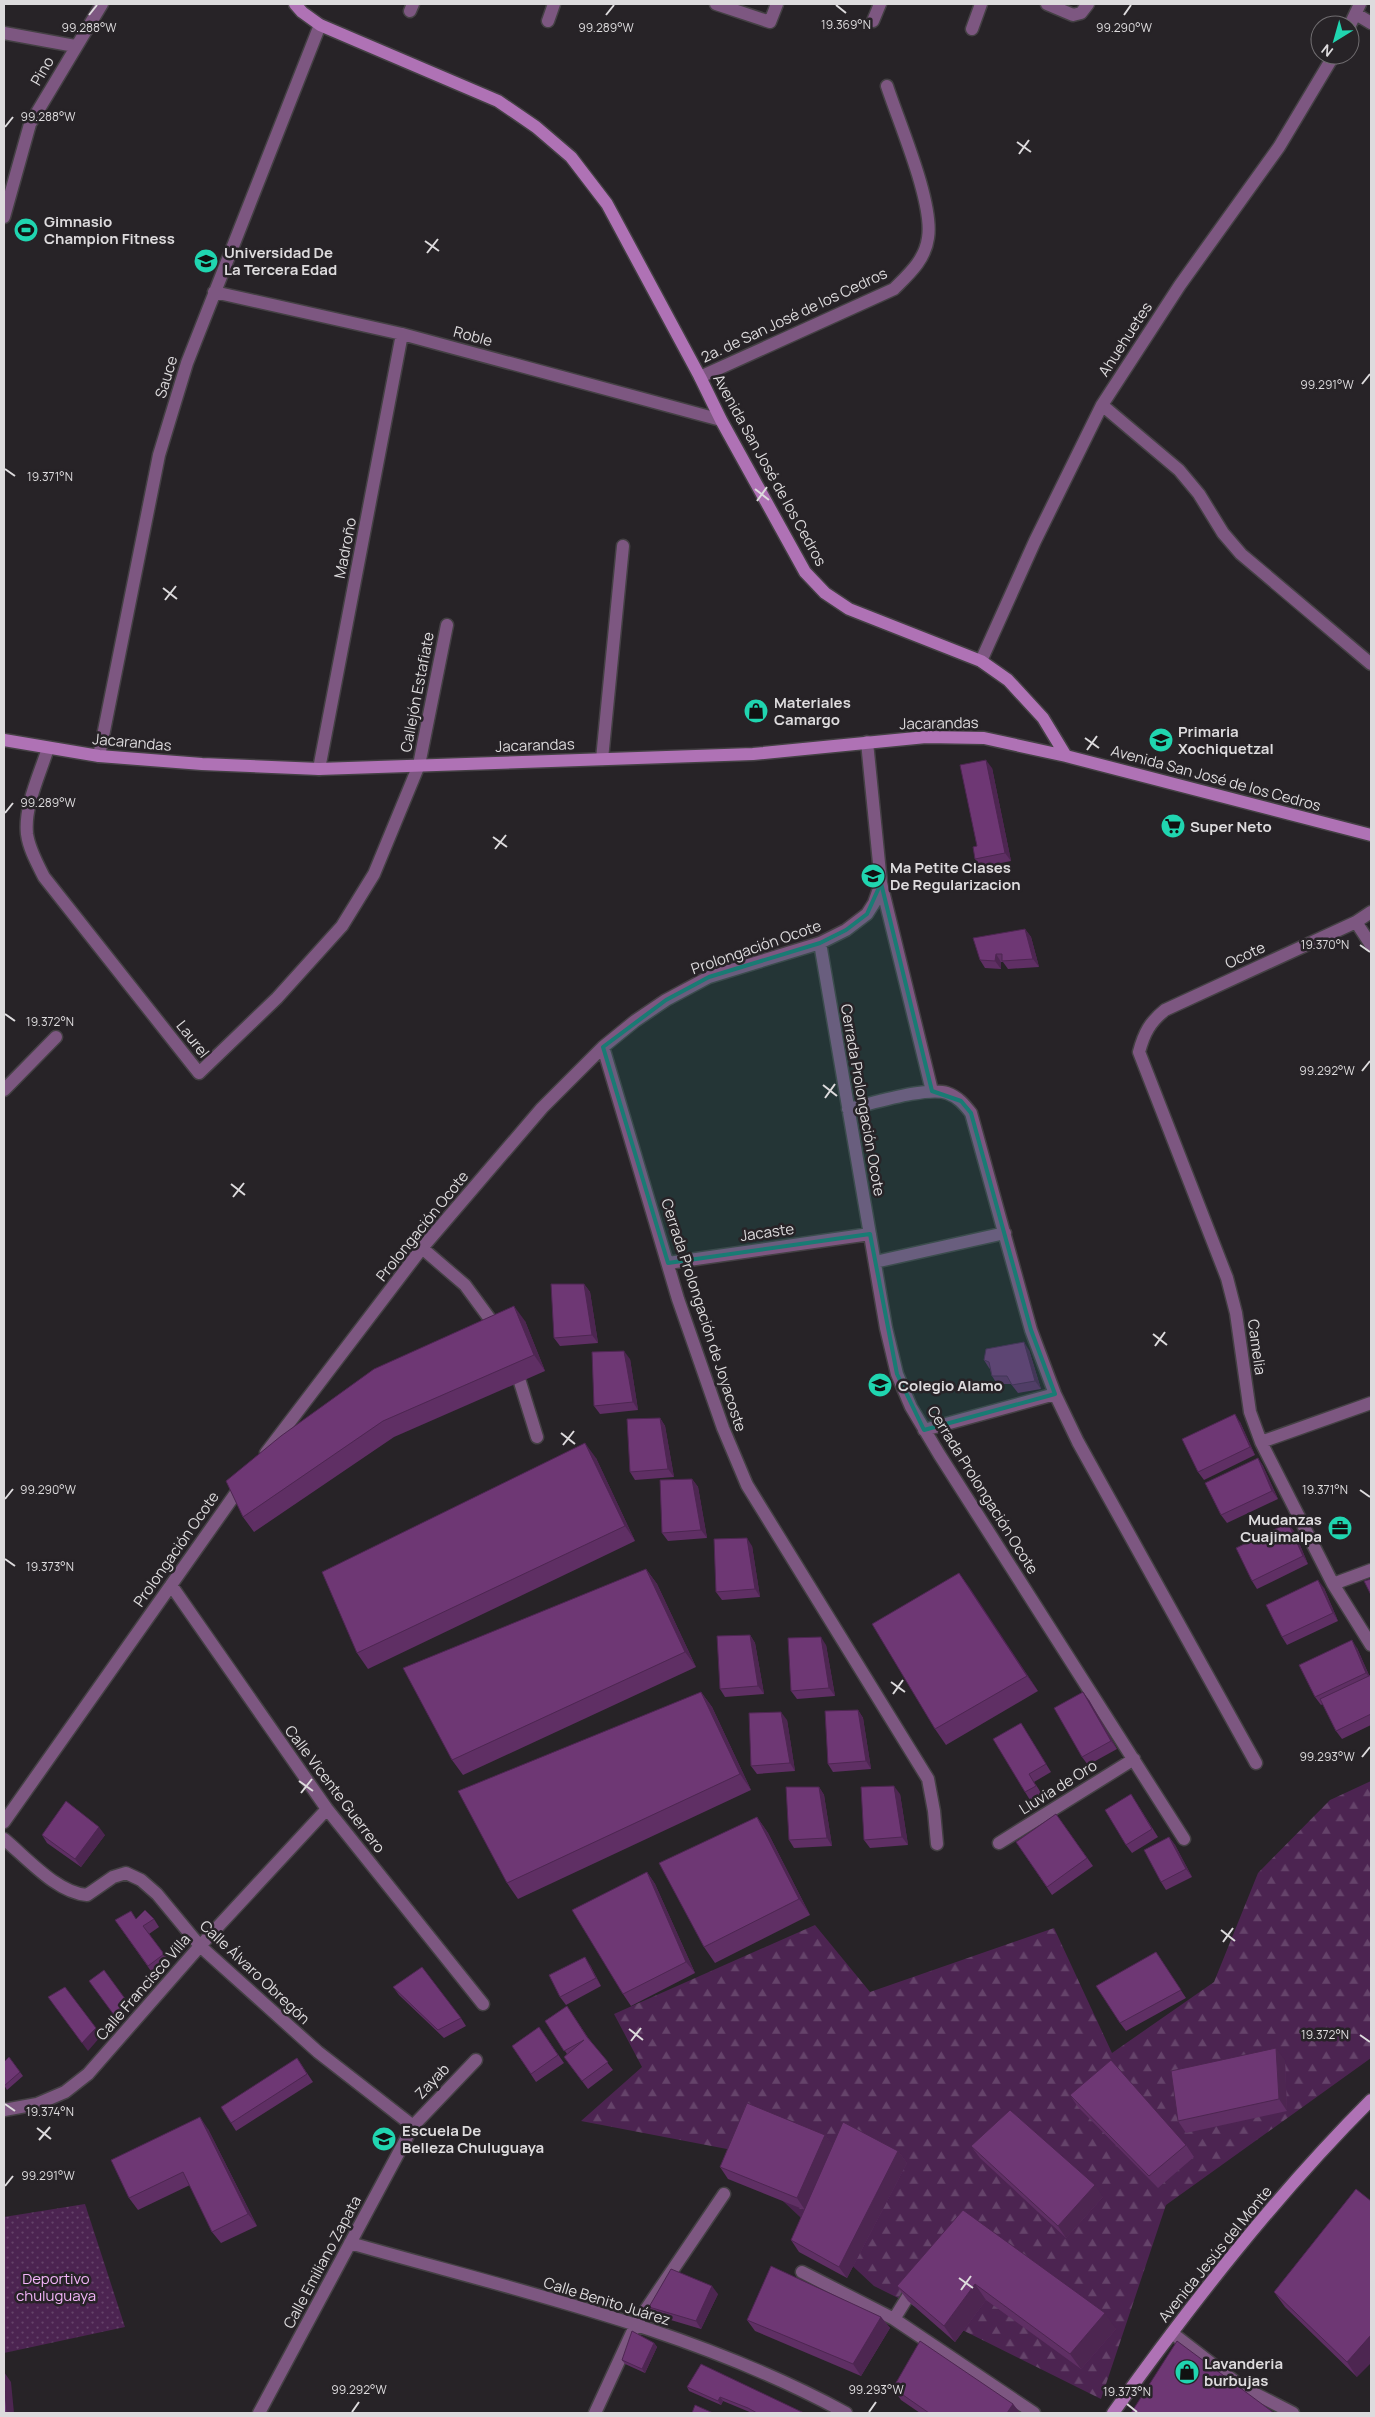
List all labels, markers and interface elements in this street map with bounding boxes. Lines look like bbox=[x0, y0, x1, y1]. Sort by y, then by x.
north arrow bbox=[1310, 15, 1360, 65]
text: 19.369°N bbox=[821, 16, 871, 33]
text: 99.288°W bbox=[61, 19, 117, 36]
text: 99.289°W bbox=[578, 19, 635, 36]
text: 99.290°W bbox=[1096, 19, 1153, 36]
text: N bbox=[1317, 40, 1337, 61]
street label: Pino bbox=[25, 53, 59, 89]
text: 99.288°W bbox=[20, 108, 76, 125]
place label: Gimnasio Champion Fitness bbox=[44, 211, 175, 249]
sports icon: Gimnasio Champion Fitness bbox=[13, 217, 39, 243]
place label: Universidad De La Tercera Edad bbox=[224, 242, 337, 280]
school or university icon: Universidad De La Tercera Edad bbox=[193, 248, 219, 274]
street label: 2a. de San José de los Cedros bbox=[697, 262, 891, 367]
street label: Ahuehuetes bbox=[1093, 298, 1157, 380]
street label: Roble bbox=[451, 321, 495, 351]
street label: Sauce bbox=[150, 353, 182, 401]
street label: Avenida San José de los Cedros bbox=[708, 370, 832, 570]
text: 99.291°W bbox=[1300, 376, 1354, 393]
text: 19.371°N bbox=[27, 468, 73, 485]
street label: Madroño bbox=[329, 516, 361, 580]
street label: Callejón Estafiate bbox=[395, 630, 439, 754]
place label: Materiales Camargo bbox=[774, 692, 851, 730]
shop icon: Materiales Camargo bbox=[743, 698, 769, 724]
street label: Jacarandas bbox=[899, 712, 979, 734]
place label: Primaria Xochiquetzal bbox=[1178, 721, 1274, 759]
school or university icon: Primaria Xochiquetzal bbox=[1148, 727, 1174, 753]
street label: Jacarandas bbox=[92, 728, 173, 756]
street label: Jacarandas bbox=[495, 733, 575, 757]
street label: Avenida San José de los Cedros bbox=[1109, 740, 1323, 816]
text: 99.289°W bbox=[20, 794, 77, 811]
supermarket icon: Super Neto bbox=[1160, 813, 1186, 839]
place label: Super Neto bbox=[1190, 816, 1272, 837]
place label: Ma Petite Clases De Regularizacion bbox=[890, 857, 1021, 895]
school or university icon: Ma Petite Clases De Regularizacion bbox=[860, 863, 886, 889]
street label: Prolongación Ocote bbox=[688, 915, 824, 979]
street label: Ocote bbox=[1221, 936, 1269, 973]
text: 19.370°N bbox=[1301, 936, 1349, 953]
street label: Cerrada Prolongación Ocote bbox=[836, 1002, 890, 1198]
text: 19.372°N bbox=[26, 1013, 74, 1030]
street label: Laurel bbox=[172, 1016, 214, 1062]
text: 99.292°W bbox=[1299, 1062, 1355, 1079]
street label: Prolongación Ocote bbox=[371, 1166, 473, 1286]
street label: Cerrada Prolongación de Joyacoste bbox=[656, 1196, 752, 1434]
street label: Jacaste bbox=[739, 1218, 796, 1246]
street label: Camelia bbox=[1243, 1318, 1271, 1376]
school or university icon: Colegio Alamo bbox=[867, 1372, 893, 1398]
place label: Colegio Alamo bbox=[898, 1375, 1003, 1396]
street label: Cerrada Prolongación Ocote bbox=[922, 1402, 1044, 1578]
text: 99.290°W bbox=[20, 1481, 77, 1498]
text: 19.371°N bbox=[1302, 1481, 1348, 1498]
street label: Prolongación Ocote bbox=[128, 1487, 224, 1611]
place label: Mudanzas Cuajimalpa bbox=[1240, 1509, 1322, 1547]
office icon: Mudanzas Cuajimalpa bbox=[1327, 1515, 1353, 1541]
text: 19.373°N bbox=[26, 1558, 74, 1575]
street label: Calle Vicente Guerrero bbox=[280, 1721, 390, 1857]
text: 99.293°W bbox=[1299, 1748, 1355, 1765]
street label: Lluvia de Oro bbox=[1015, 1755, 1101, 1819]
street label: Calle Álvaro Obregón bbox=[195, 1915, 315, 2029]
street label: Calle Francisco Villa bbox=[91, 1929, 195, 2045]
text: 19.372°N bbox=[1301, 2026, 1349, 2043]
street label: Zayab bbox=[410, 2059, 454, 2103]
text: 19.374°N bbox=[26, 2103, 74, 2120]
place label: Escuela De Belleza Chuluguaya bbox=[402, 2120, 544, 2158]
school or university icon: Escuela De Belleza Chuluguaya bbox=[371, 2126, 397, 2152]
text: 99.291°W bbox=[21, 2167, 75, 2184]
street label: Avenida Jesús del Monte bbox=[1153, 2181, 1277, 2327]
street label: Calle Emiliano Zapata bbox=[278, 2192, 366, 2332]
park label: Deportivo chuluguaya bbox=[16, 2268, 96, 2306]
street label: Calle Benito Juárez bbox=[541, 2272, 673, 2330]
place label: Lavanderia burbujas bbox=[1204, 2353, 1283, 2391]
shop icon: Lavanderia burbujas bbox=[1174, 2359, 1200, 2385]
text: 99.292°W bbox=[331, 2381, 387, 2398]
text: 99.293°W bbox=[848, 2381, 904, 2398]
text: 19.373°N bbox=[1103, 2383, 1151, 2400]

